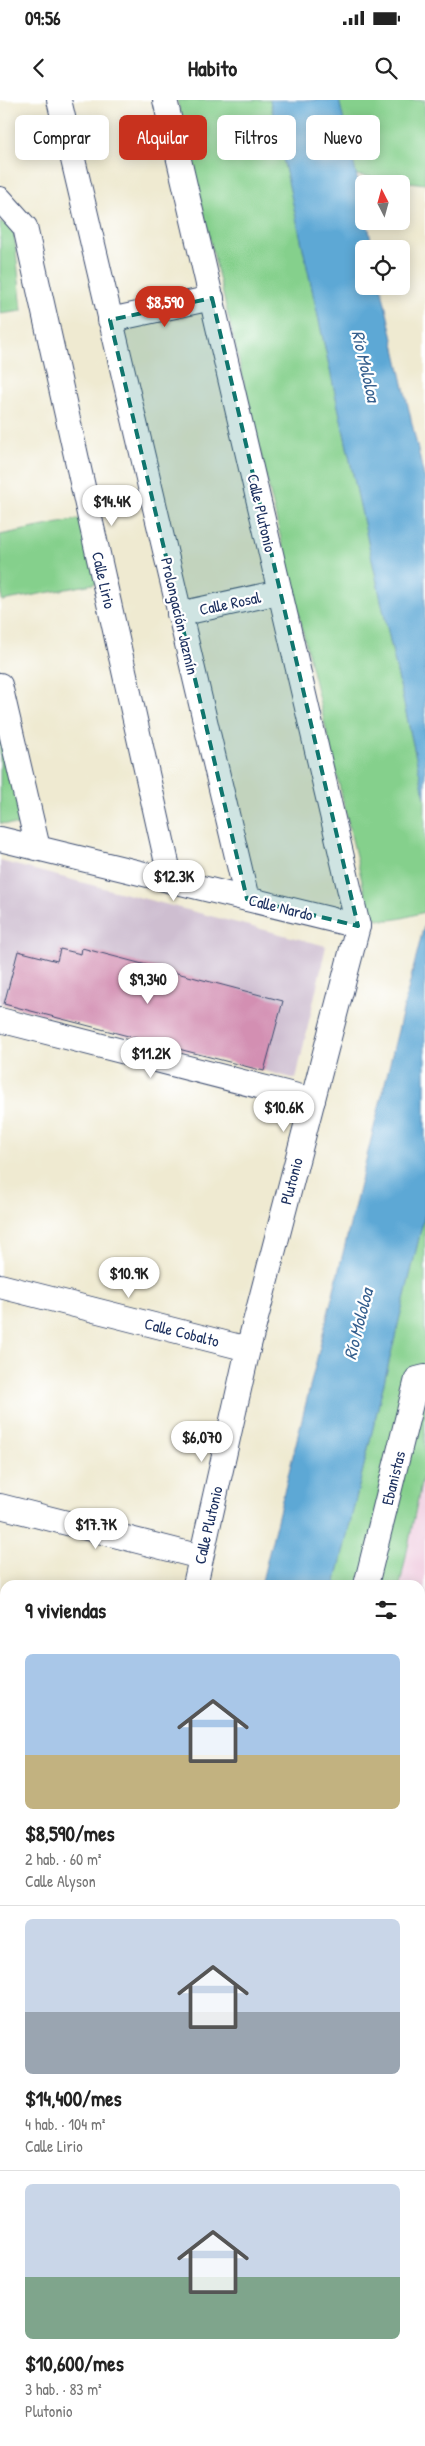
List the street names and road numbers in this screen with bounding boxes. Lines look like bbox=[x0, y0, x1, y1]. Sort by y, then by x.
street label: Calle Plutonio bbox=[242, 472, 282, 555]
street label: Calle Lirio bbox=[87, 549, 121, 611]
street label: Prolongación Jazmín bbox=[156, 555, 204, 677]
street label: Calle Rosal bbox=[197, 586, 264, 620]
street label: Calle Nardo bbox=[247, 888, 316, 926]
street label: Plutonio bbox=[274, 1155, 308, 1207]
street label: Calle Cobalto bbox=[142, 1312, 222, 1352]
street label: Ebanistas bbox=[376, 1449, 410, 1507]
street label: Calle Plutonio bbox=[188, 1483, 228, 1566]

